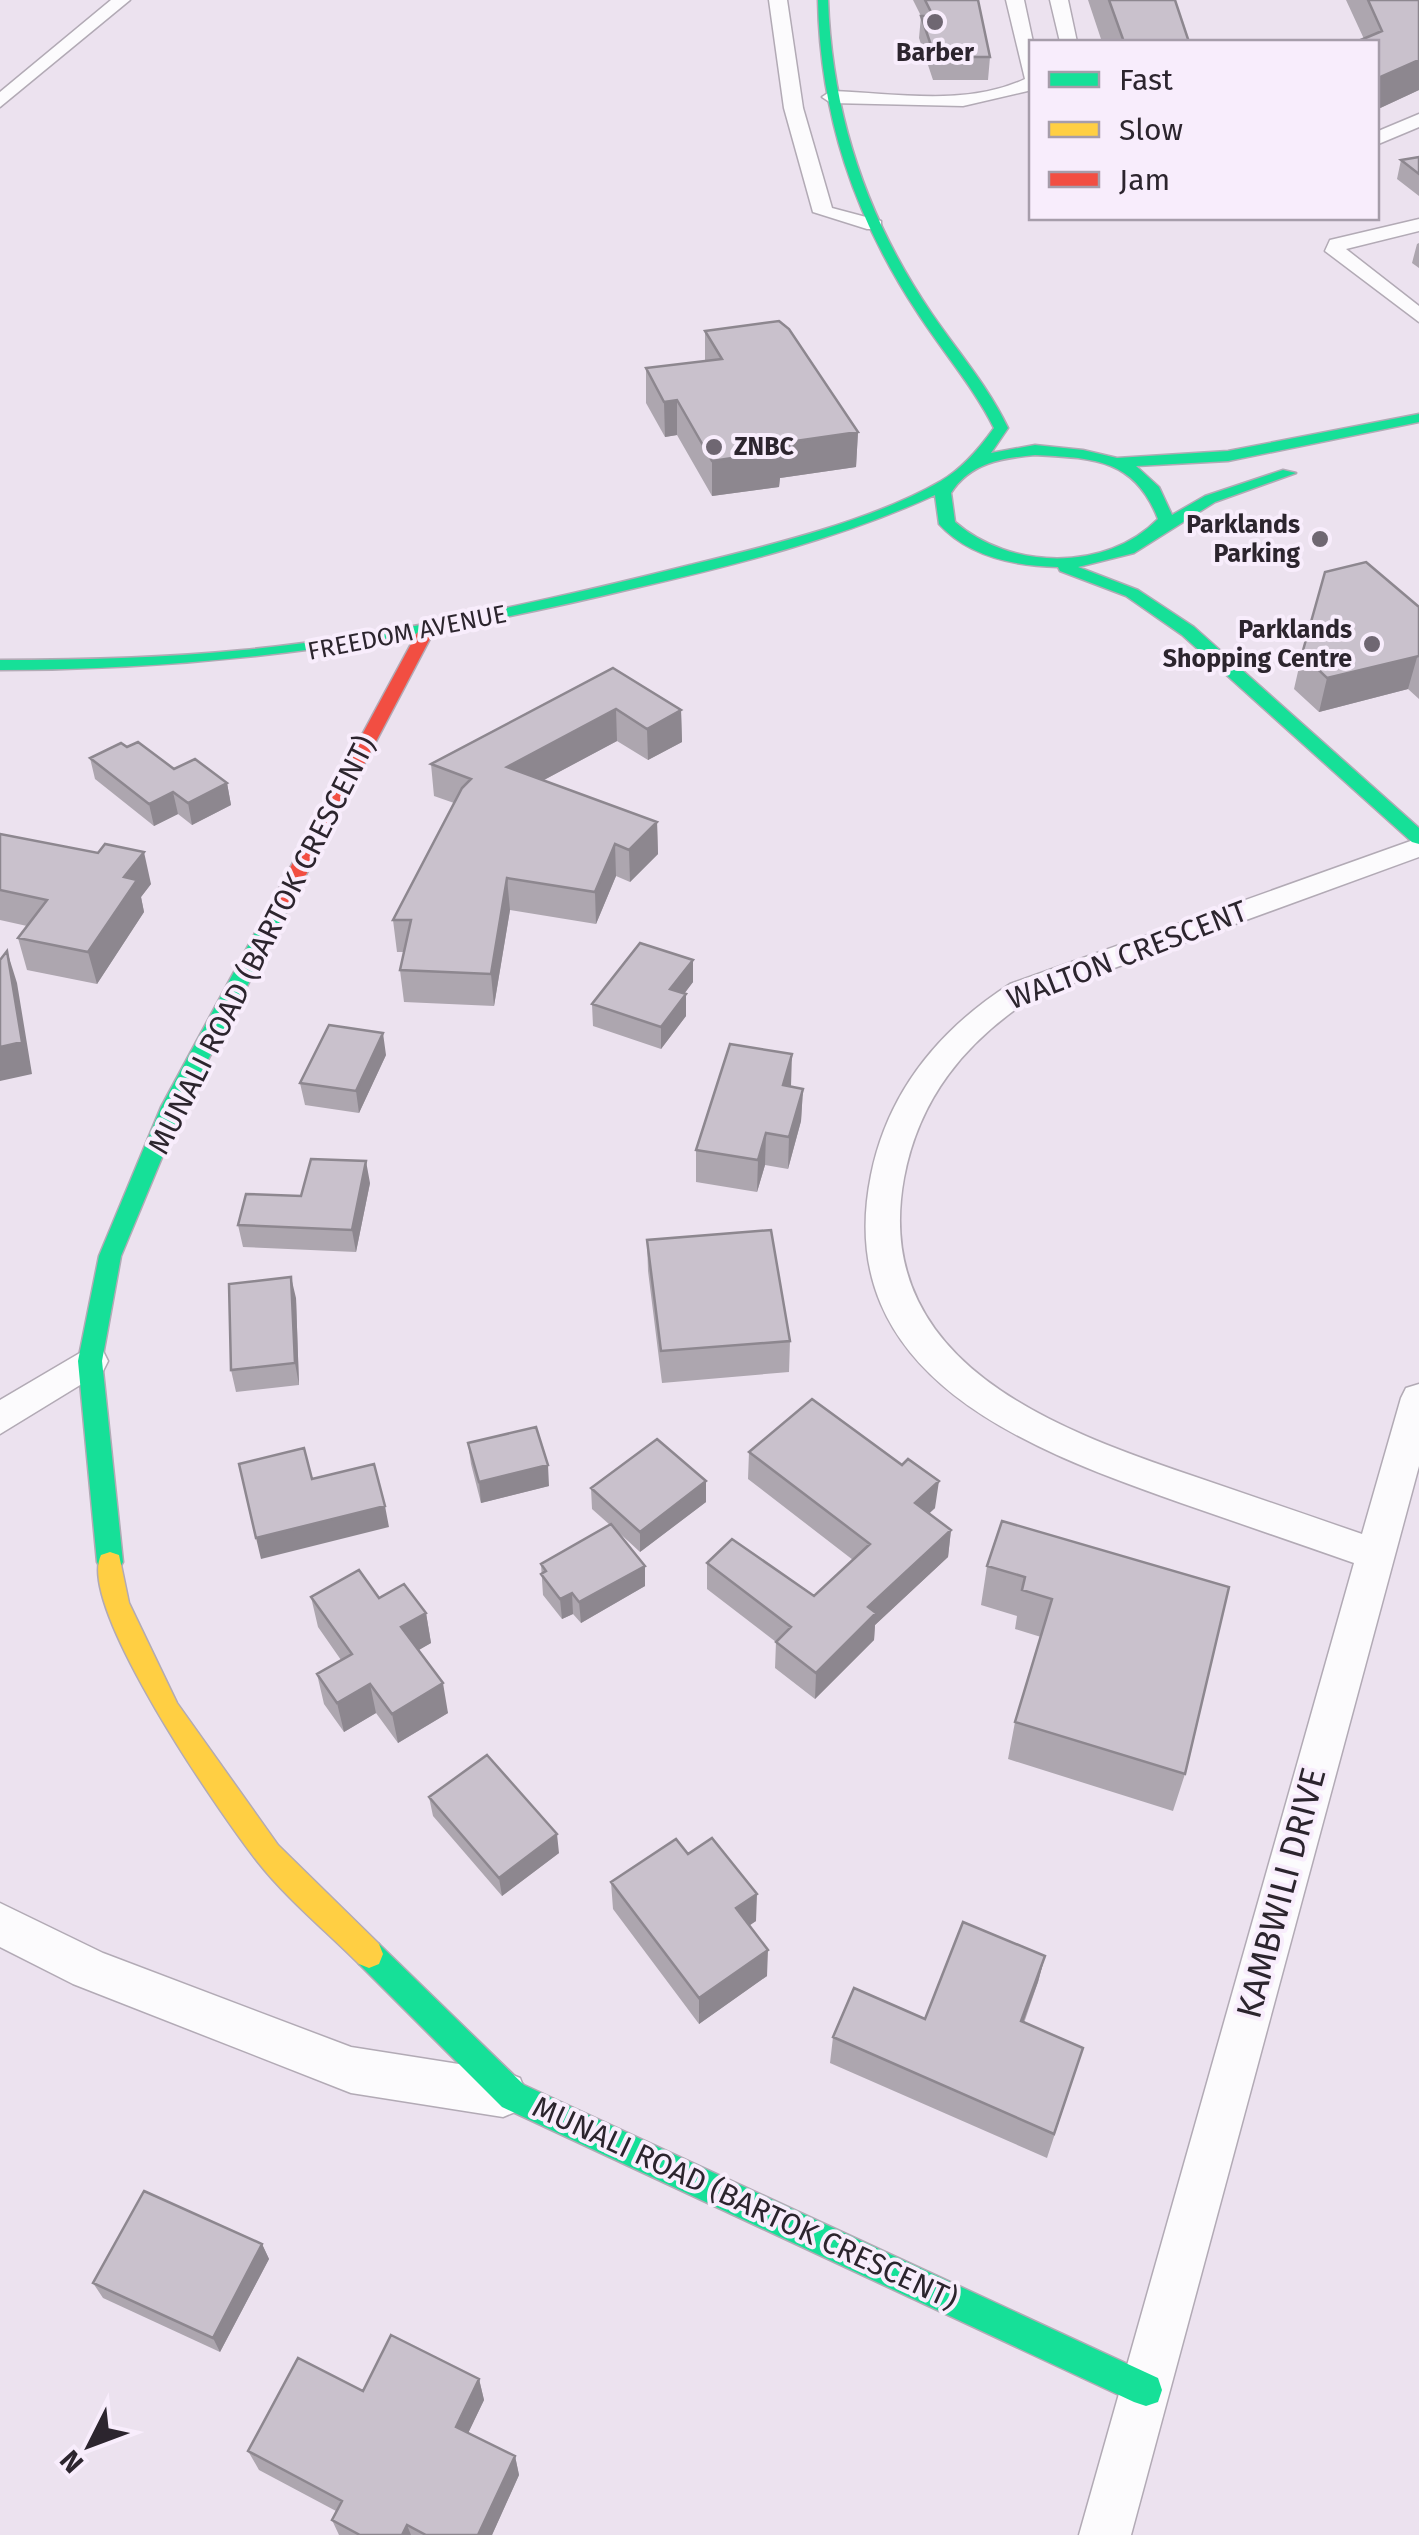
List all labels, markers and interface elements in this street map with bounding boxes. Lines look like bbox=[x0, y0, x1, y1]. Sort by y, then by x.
marker: Barber bbox=[924, 11, 946, 33]
place label: Barber bbox=[896, 38, 975, 68]
legend bbox=[1029, 40, 1379, 220]
text: Fast bbox=[1119, 62, 1173, 98]
text: Slow bbox=[1119, 112, 1183, 148]
text: Jam bbox=[1119, 162, 1170, 198]
place label: ZNBC bbox=[734, 432, 795, 462]
marker: ZNBC bbox=[703, 436, 725, 458]
place label: Parklands Parking bbox=[1186, 510, 1300, 569]
marker: Parklands Parking bbox=[1309, 528, 1331, 550]
street label: FREEDOM AVENUE bbox=[305, 599, 509, 667]
place label: Parklands Shopping Centre bbox=[1163, 615, 1352, 674]
marker: Parklands Shopping Centre bbox=[1361, 633, 1383, 655]
street label: MUNALI ROAD (BARTOK CRESCENT) bbox=[141, 730, 383, 1160]
street label: WALTON CRESCENT bbox=[1002, 893, 1252, 1017]
street label: KAMBWILI DRIVE bbox=[1227, 1763, 1335, 2023]
street label: MUNALI ROAD (BARTOK CRESCENT) bbox=[527, 2089, 963, 2317]
north arrow bbox=[40, 2395, 140, 2495]
text: N bbox=[53, 2443, 90, 2479]

